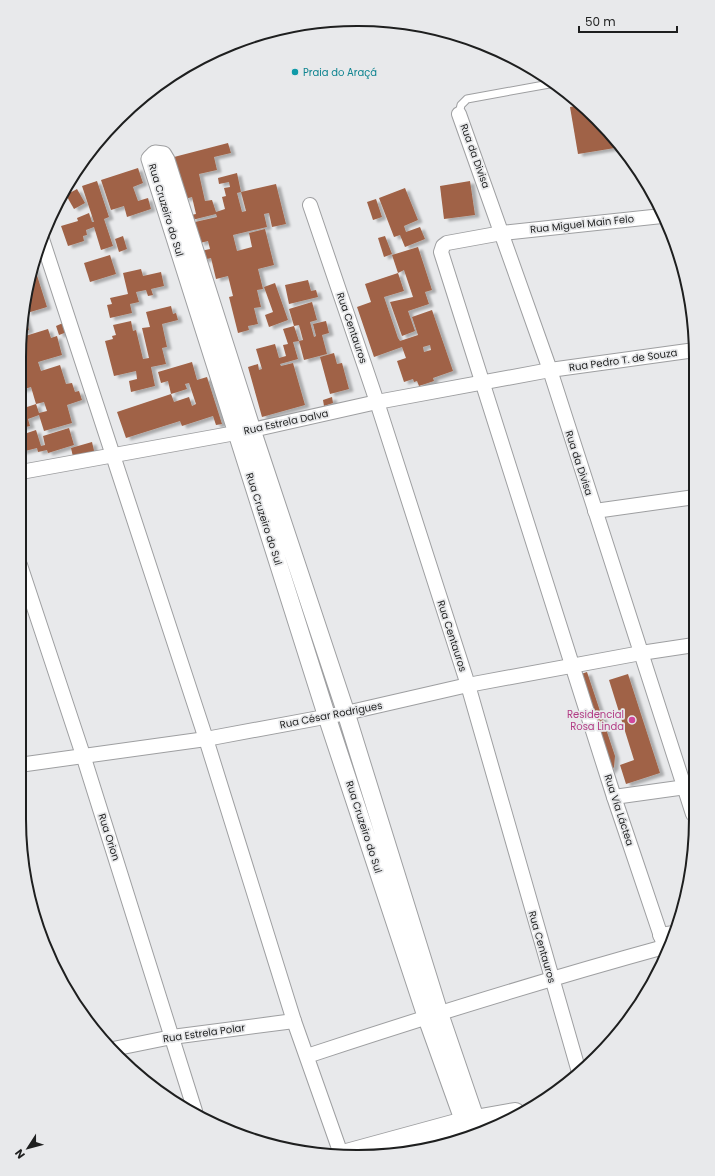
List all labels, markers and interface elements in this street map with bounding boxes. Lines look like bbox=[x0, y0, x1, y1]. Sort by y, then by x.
scale bar bbox=[579, 8, 677, 34]
text: 50 m bbox=[585, 13, 616, 30]
place label: Praia do Araçá bbox=[303, 65, 377, 80]
marker: Praia do Araçá bbox=[290, 67, 300, 77]
street label: Rua da Divisa bbox=[456, 122, 494, 190]
street label: Rua Cruzeiro do Sul bbox=[145, 162, 187, 258]
street label: Rua Miguel Main Felo bbox=[529, 211, 635, 237]
street label: Rua Centauros bbox=[333, 290, 371, 366]
street label: Rua Pedro T. de Souza bbox=[568, 345, 678, 375]
street label: Rua Estrela Dalva bbox=[242, 406, 330, 438]
street label: Rua da Divisa bbox=[561, 428, 597, 498]
street label: Rua Cruzeiro do Sul bbox=[242, 471, 286, 567]
street label: Rua Centauros bbox=[433, 598, 471, 674]
street label: Rua César Rodrigues bbox=[278, 698, 384, 732]
place label: Residencial Rosa Linda bbox=[567, 707, 624, 734]
marker: Residencial Rosa Linda bbox=[627, 715, 637, 725]
street label: Rua Via Láctea bbox=[600, 772, 638, 848]
street label: Rua Cruzeiro do Sul bbox=[342, 779, 386, 875]
street label: Rua Orion bbox=[94, 811, 124, 863]
street label: Rua Centauros bbox=[525, 909, 559, 985]
street label: Rua Estrela Polar bbox=[162, 1020, 246, 1046]
north arrow bbox=[8, 1128, 48, 1168]
text: N bbox=[11, 1146, 29, 1162]

